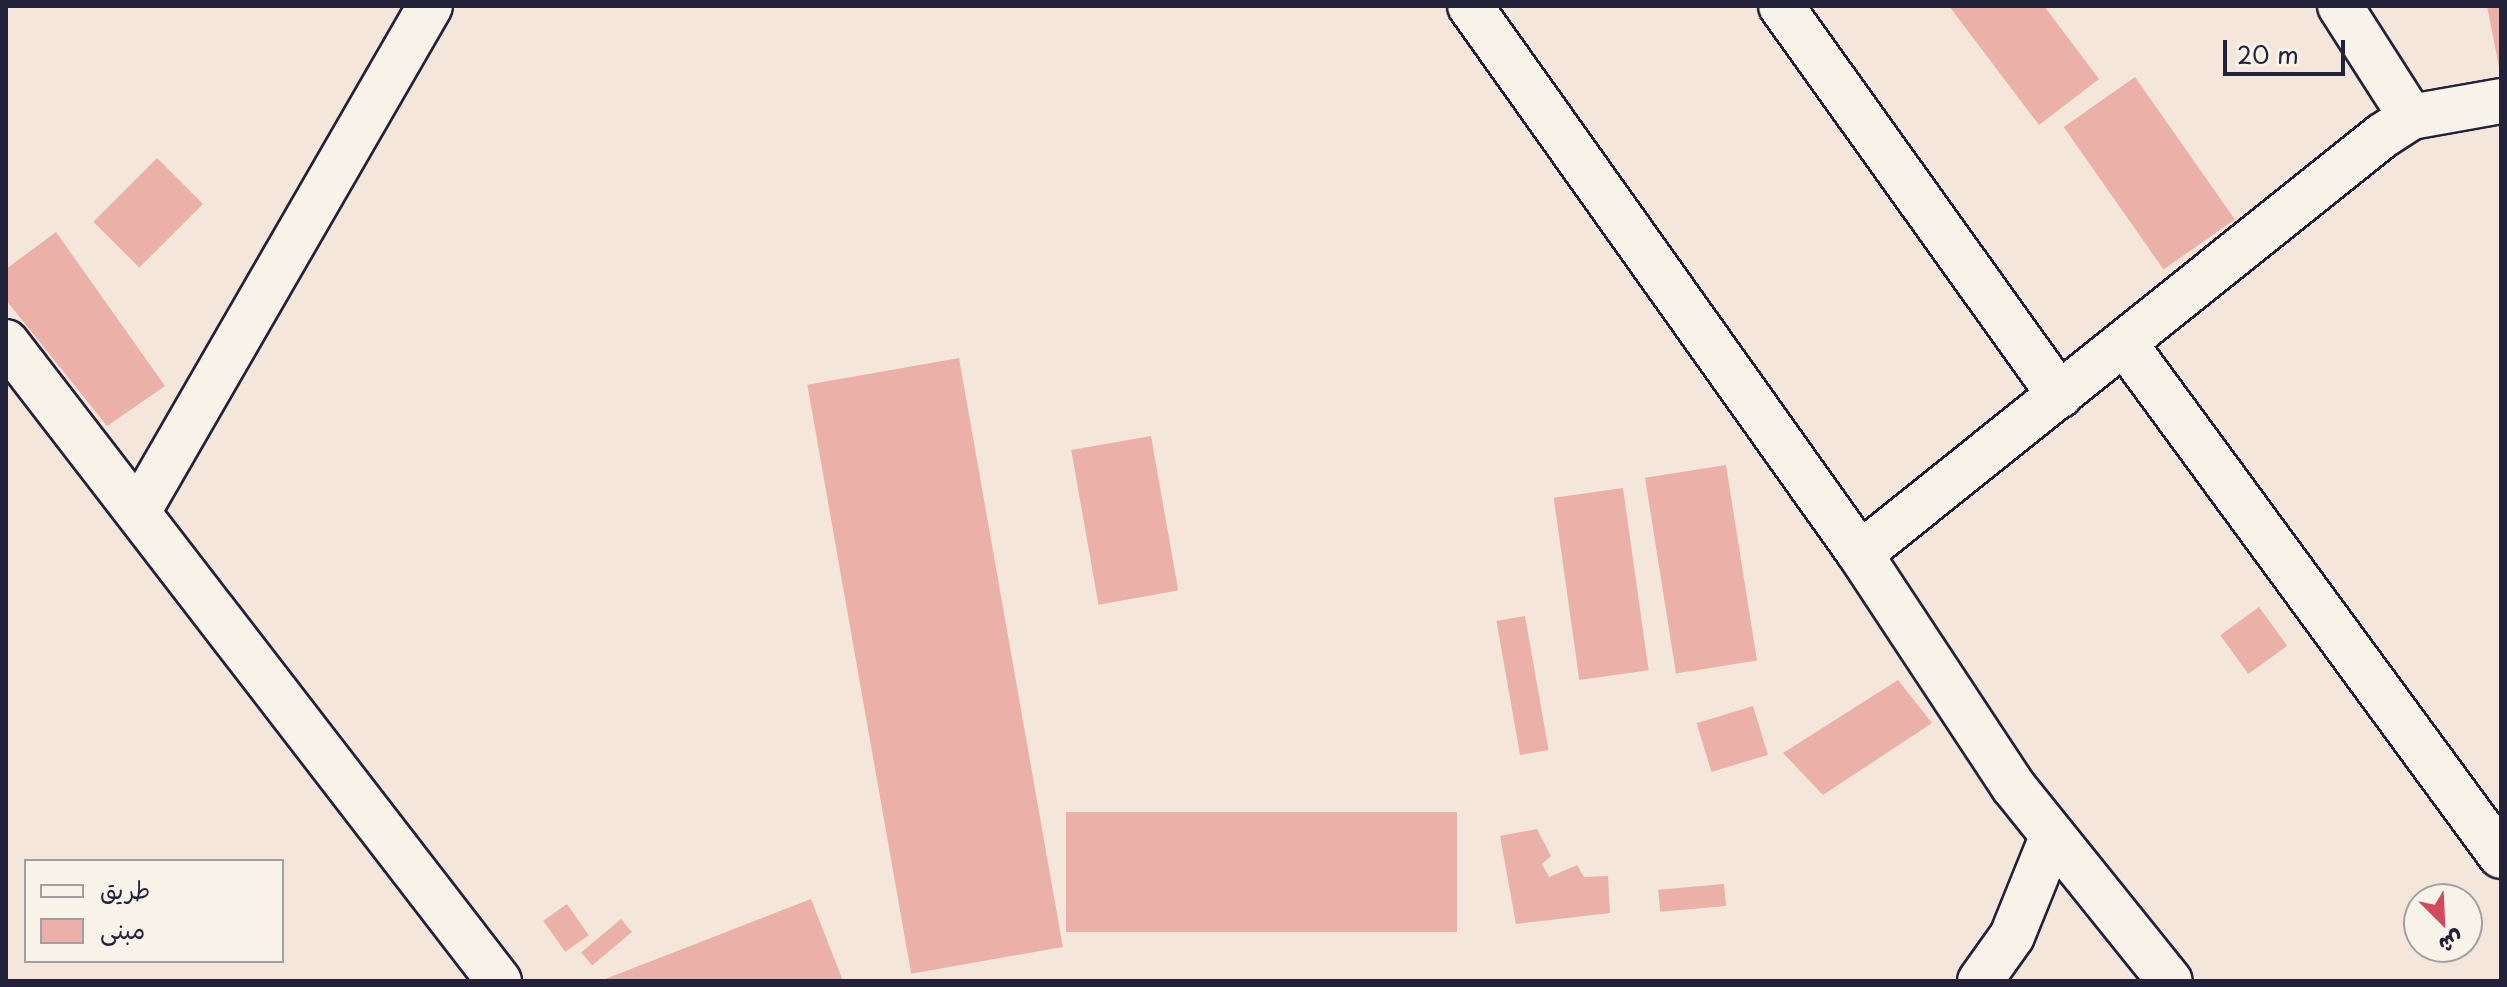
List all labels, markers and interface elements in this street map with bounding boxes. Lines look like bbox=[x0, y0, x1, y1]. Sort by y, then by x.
scale bar bbox=[2227, 24, 2349, 74]
text: 20 m bbox=[2237, 36, 2299, 72]
legend bbox=[24, 859, 284, 963]
text: طريق bbox=[100, 871, 150, 907]
north arrow bbox=[2403, 883, 2483, 963]
text: مبنى bbox=[100, 911, 145, 947]
text: ش bbox=[2434, 924, 2470, 964]

